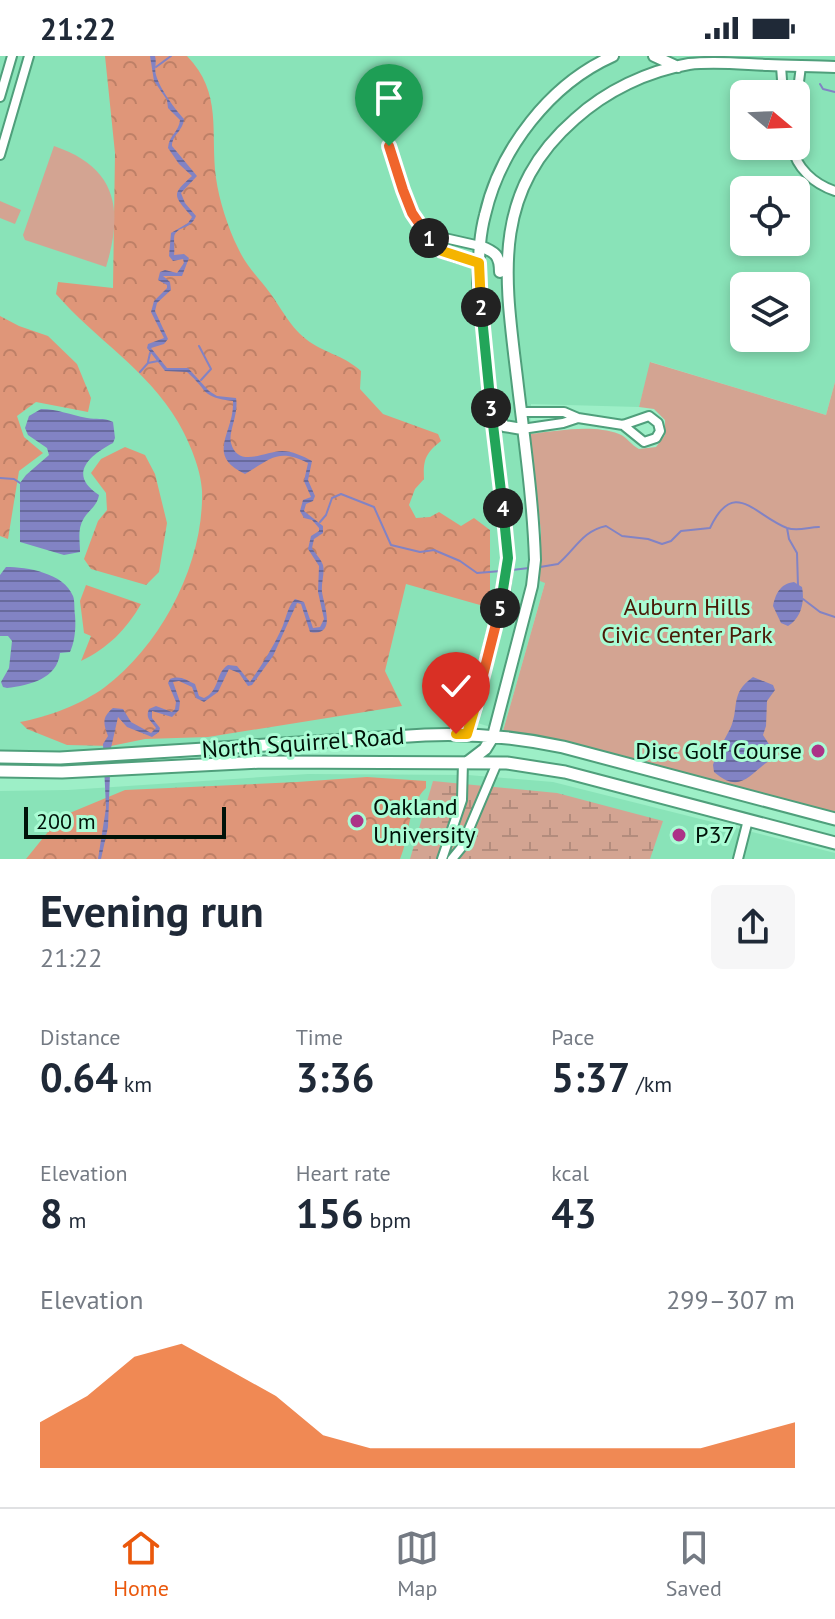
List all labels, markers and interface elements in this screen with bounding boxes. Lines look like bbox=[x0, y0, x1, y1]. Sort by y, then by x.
text: 21:22 bbox=[40, 9, 116, 48]
pin bbox=[355, 64, 423, 146]
icon: arrive bbox=[367, 76, 411, 120]
north arrow bbox=[730, 80, 810, 160]
map controls bbox=[730, 80, 810, 352]
button: locate bbox=[730, 176, 810, 256]
pin: 1 bbox=[409, 218, 449, 258]
text: 1 bbox=[423, 224, 435, 252]
button: layers bbox=[730, 272, 810, 352]
pin: 2 bbox=[461, 287, 501, 327]
text: 2 bbox=[475, 293, 487, 321]
pin: 3 bbox=[471, 388, 511, 428]
text: 3 bbox=[485, 394, 497, 422]
pin: 4 bbox=[483, 488, 523, 528]
text: 4 bbox=[497, 494, 509, 522]
pin: 5 bbox=[480, 588, 520, 628]
park label: Auburn Hills Civic Center Park bbox=[601, 591, 773, 650]
text: 5 bbox=[494, 594, 506, 622]
pin bbox=[422, 652, 490, 734]
icon: check bbox=[434, 664, 478, 708]
street label: North Squirrel Road bbox=[200, 720, 405, 765]
place label: Disc Golf Course bbox=[635, 735, 802, 766]
marker: Disc Golf Course bbox=[809, 742, 827, 760]
place label: Oakland University bbox=[373, 791, 476, 850]
scale bar bbox=[24, 803, 226, 839]
text: 200 m bbox=[36, 807, 96, 835]
marker: Oakland University bbox=[348, 812, 366, 830]
place label: P37 bbox=[695, 819, 735, 850]
marker: P37 bbox=[670, 826, 688, 844]
text: Evening run bbox=[40, 882, 264, 939]
button: share bbox=[711, 885, 795, 969]
text: 21:22 bbox=[40, 941, 102, 974]
text: Distance bbox=[40, 1023, 121, 1051]
text: Time bbox=[296, 1023, 343, 1051]
text: Pace bbox=[551, 1023, 594, 1051]
text: 0.64 bbox=[40, 1051, 118, 1103]
text: 3:36 bbox=[296, 1051, 374, 1103]
text: 5:37 bbox=[551, 1051, 630, 1103]
text: km bbox=[118, 1070, 152, 1098]
text: /km bbox=[630, 1070, 672, 1098]
text: Elevation bbox=[40, 1159, 128, 1187]
text: Heart rate bbox=[296, 1159, 391, 1187]
text: kcal bbox=[551, 1159, 589, 1187]
text: 8 bbox=[40, 1187, 63, 1239]
text: 156 bbox=[296, 1187, 364, 1239]
text: 43 bbox=[551, 1187, 597, 1239]
text: m bbox=[63, 1206, 86, 1234]
text: bpm bbox=[364, 1206, 411, 1234]
text: Elevation bbox=[40, 1283, 144, 1316]
text: 299–307 m bbox=[666, 1283, 795, 1316]
tab: Home bbox=[113, 1526, 169, 1602]
tab: Map bbox=[395, 1526, 439, 1602]
tab: Saved bbox=[666, 1526, 722, 1602]

